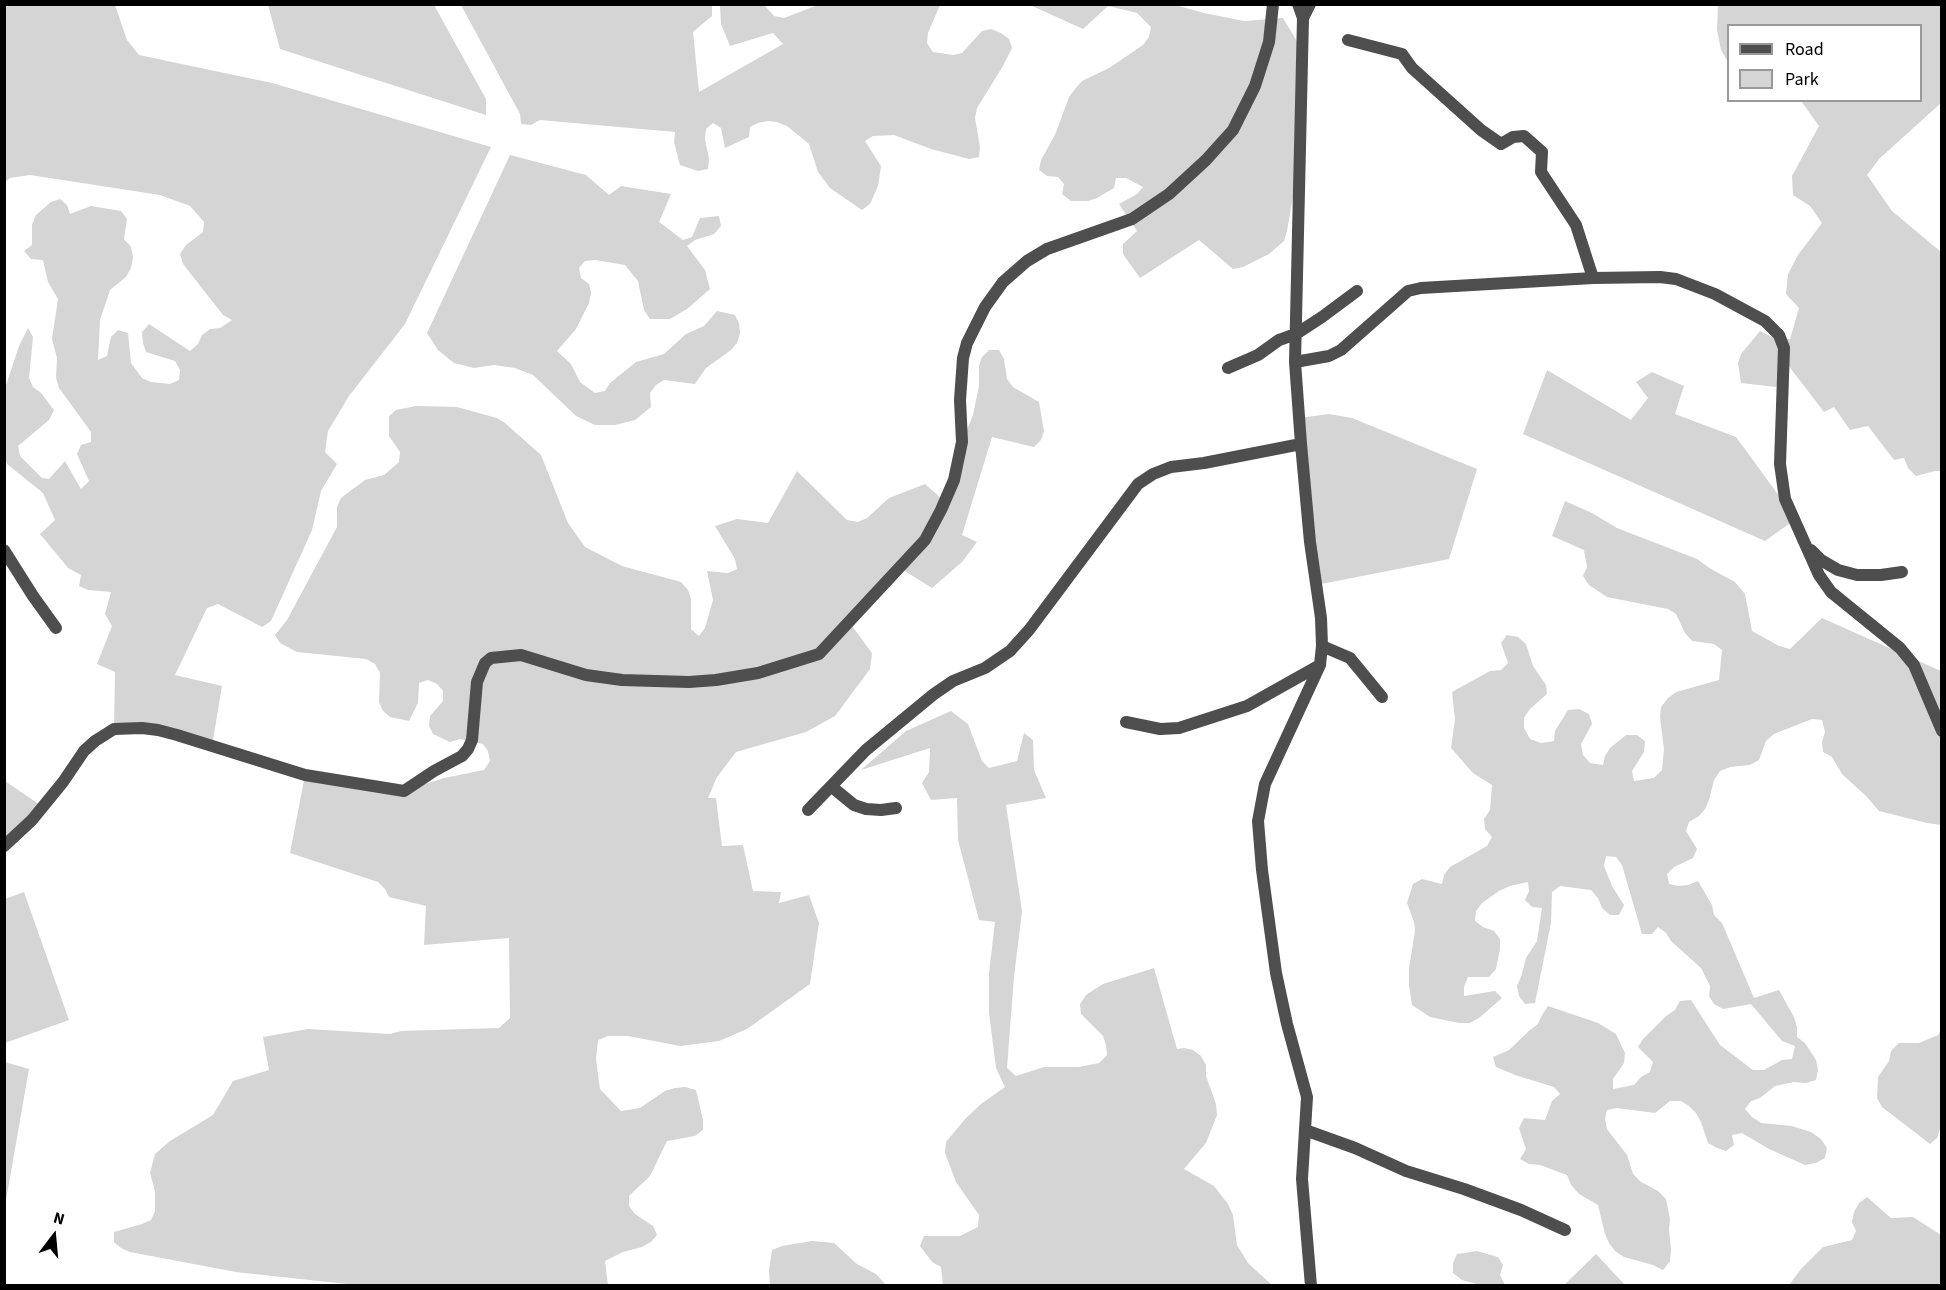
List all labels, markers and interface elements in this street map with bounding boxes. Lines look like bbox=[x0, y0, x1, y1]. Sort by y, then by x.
legend bbox=[1727, 24, 1922, 102]
text: Road bbox=[1785, 37, 1824, 62]
text: Park bbox=[1785, 67, 1819, 92]
north arrow bbox=[24, 1206, 84, 1266]
text: N bbox=[51, 1207, 67, 1231]

